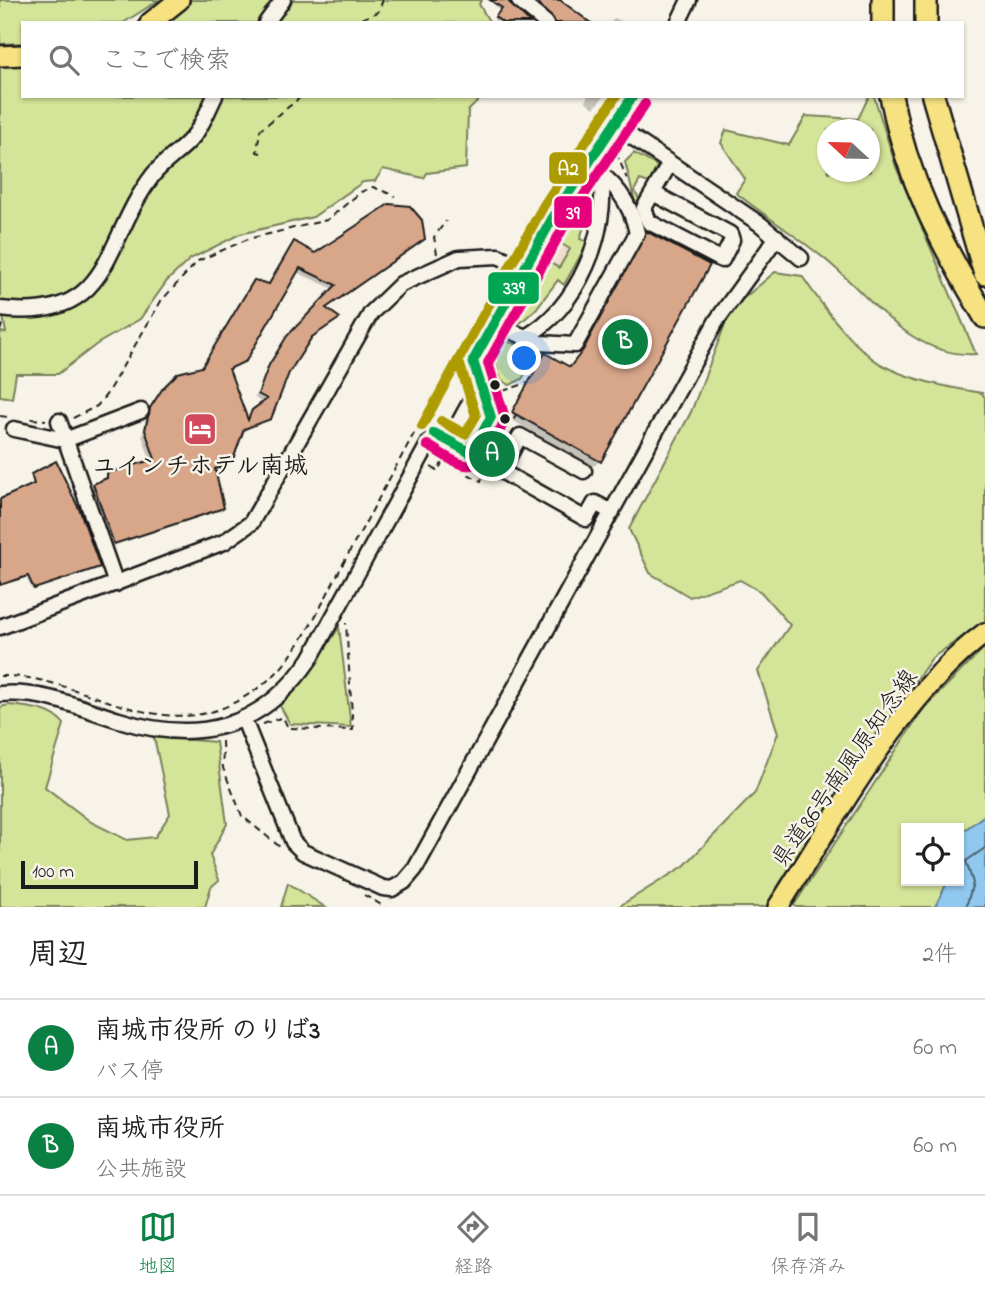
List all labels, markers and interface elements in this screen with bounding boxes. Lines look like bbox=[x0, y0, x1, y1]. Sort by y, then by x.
search box bbox=[21, 21, 964, 98]
icon: search bbox=[45, 41, 83, 79]
text: ここで検索 bbox=[101, 43, 231, 81]
north arrow bbox=[817, 119, 880, 182]
line badge: A2 bbox=[548, 151, 588, 185]
text: A2 bbox=[557, 157, 579, 184]
line badge: 39 bbox=[553, 195, 593, 229]
text: 39 bbox=[565, 201, 580, 228]
line badge: 339 bbox=[487, 271, 540, 305]
text: 339 bbox=[502, 276, 525, 303]
pin: B bbox=[602, 316, 648, 368]
your location bbox=[507, 341, 541, 375]
unlabelled marker bbox=[488, 378, 502, 392]
hotel icon: ユインチホテル南城 bbox=[181, 410, 219, 448]
unlabelled marker bbox=[498, 412, 512, 426]
pin: A bbox=[469, 428, 515, 480]
place label: ユインチホテル南城 bbox=[92, 450, 308, 485]
street label: 県道86号南風原知念線 bbox=[764, 663, 928, 876]
map controls bbox=[901, 823, 964, 886]
button: locate bbox=[901, 823, 964, 886]
scale bar bbox=[21, 858, 198, 890]
text: 100 m bbox=[32, 859, 74, 886]
text: 周辺 bbox=[28, 934, 88, 978]
text: 2件 bbox=[923, 939, 957, 972]
text: 南城市役所 のりば3 bbox=[95, 1013, 320, 1051]
text: A bbox=[44, 1032, 58, 1065]
text: 60 m bbox=[913, 1032, 957, 1065]
text: バス停 bbox=[95, 1056, 164, 1089]
text: 南城市役所 bbox=[95, 1111, 225, 1149]
text: B bbox=[43, 1130, 59, 1163]
text: 60 m bbox=[913, 1130, 957, 1163]
text: 公共施設 bbox=[95, 1154, 187, 1187]
tab: 地図 bbox=[139, 1208, 177, 1281]
tab: 経路 bbox=[454, 1208, 492, 1281]
tab: 保存済み bbox=[770, 1208, 846, 1281]

